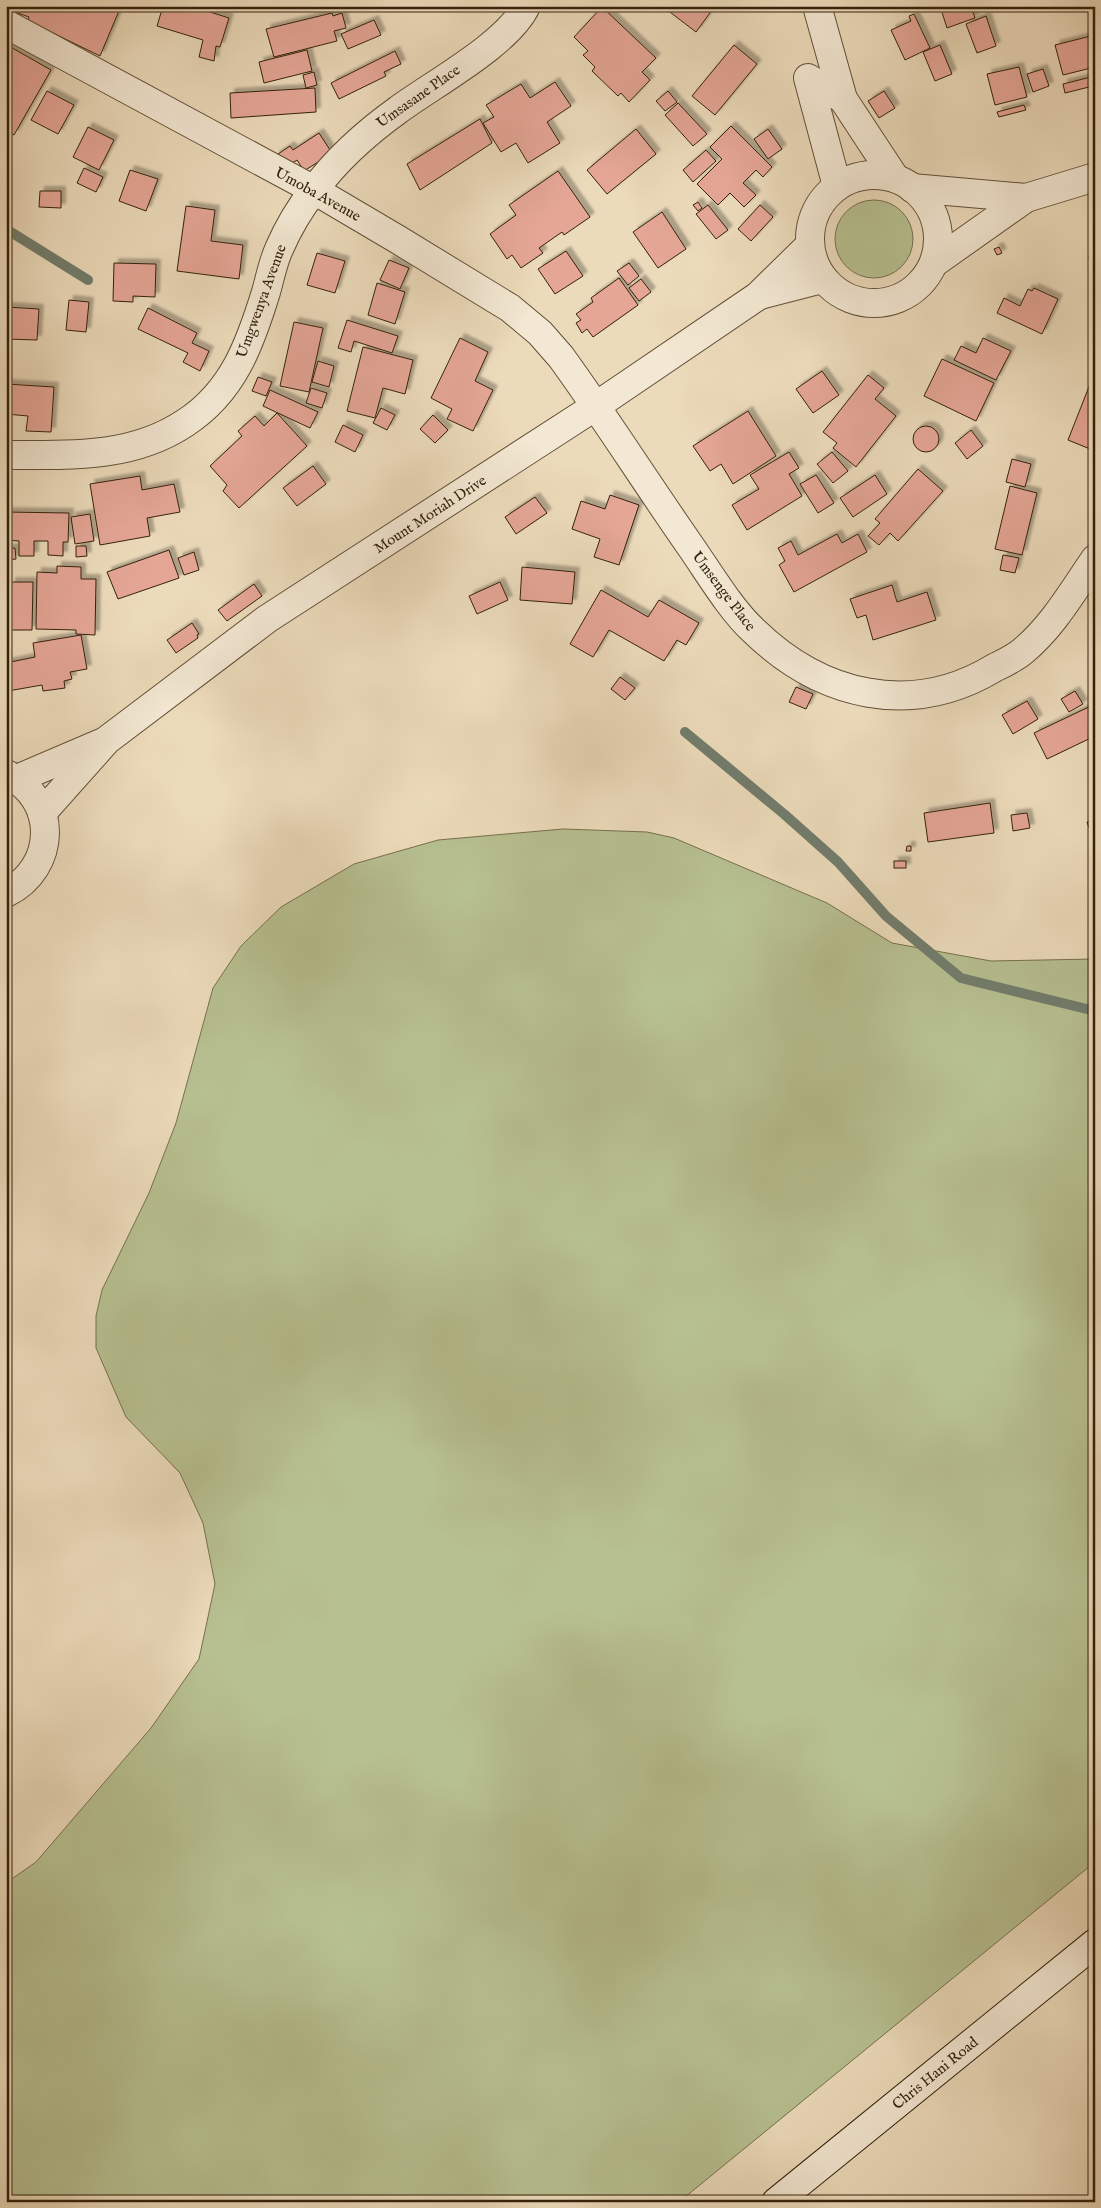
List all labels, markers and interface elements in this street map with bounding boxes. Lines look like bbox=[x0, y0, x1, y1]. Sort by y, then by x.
street label: Umsasane Place bbox=[373, 60, 464, 132]
street label: Umoba Avenue bbox=[271, 163, 364, 226]
street label: Umgwenya Avenue bbox=[232, 242, 291, 361]
street label: Mount Moriah Drive bbox=[370, 471, 490, 558]
street label: Umsenge Place bbox=[687, 548, 760, 635]
street label: Chris Hani Road bbox=[888, 2032, 983, 2114]

